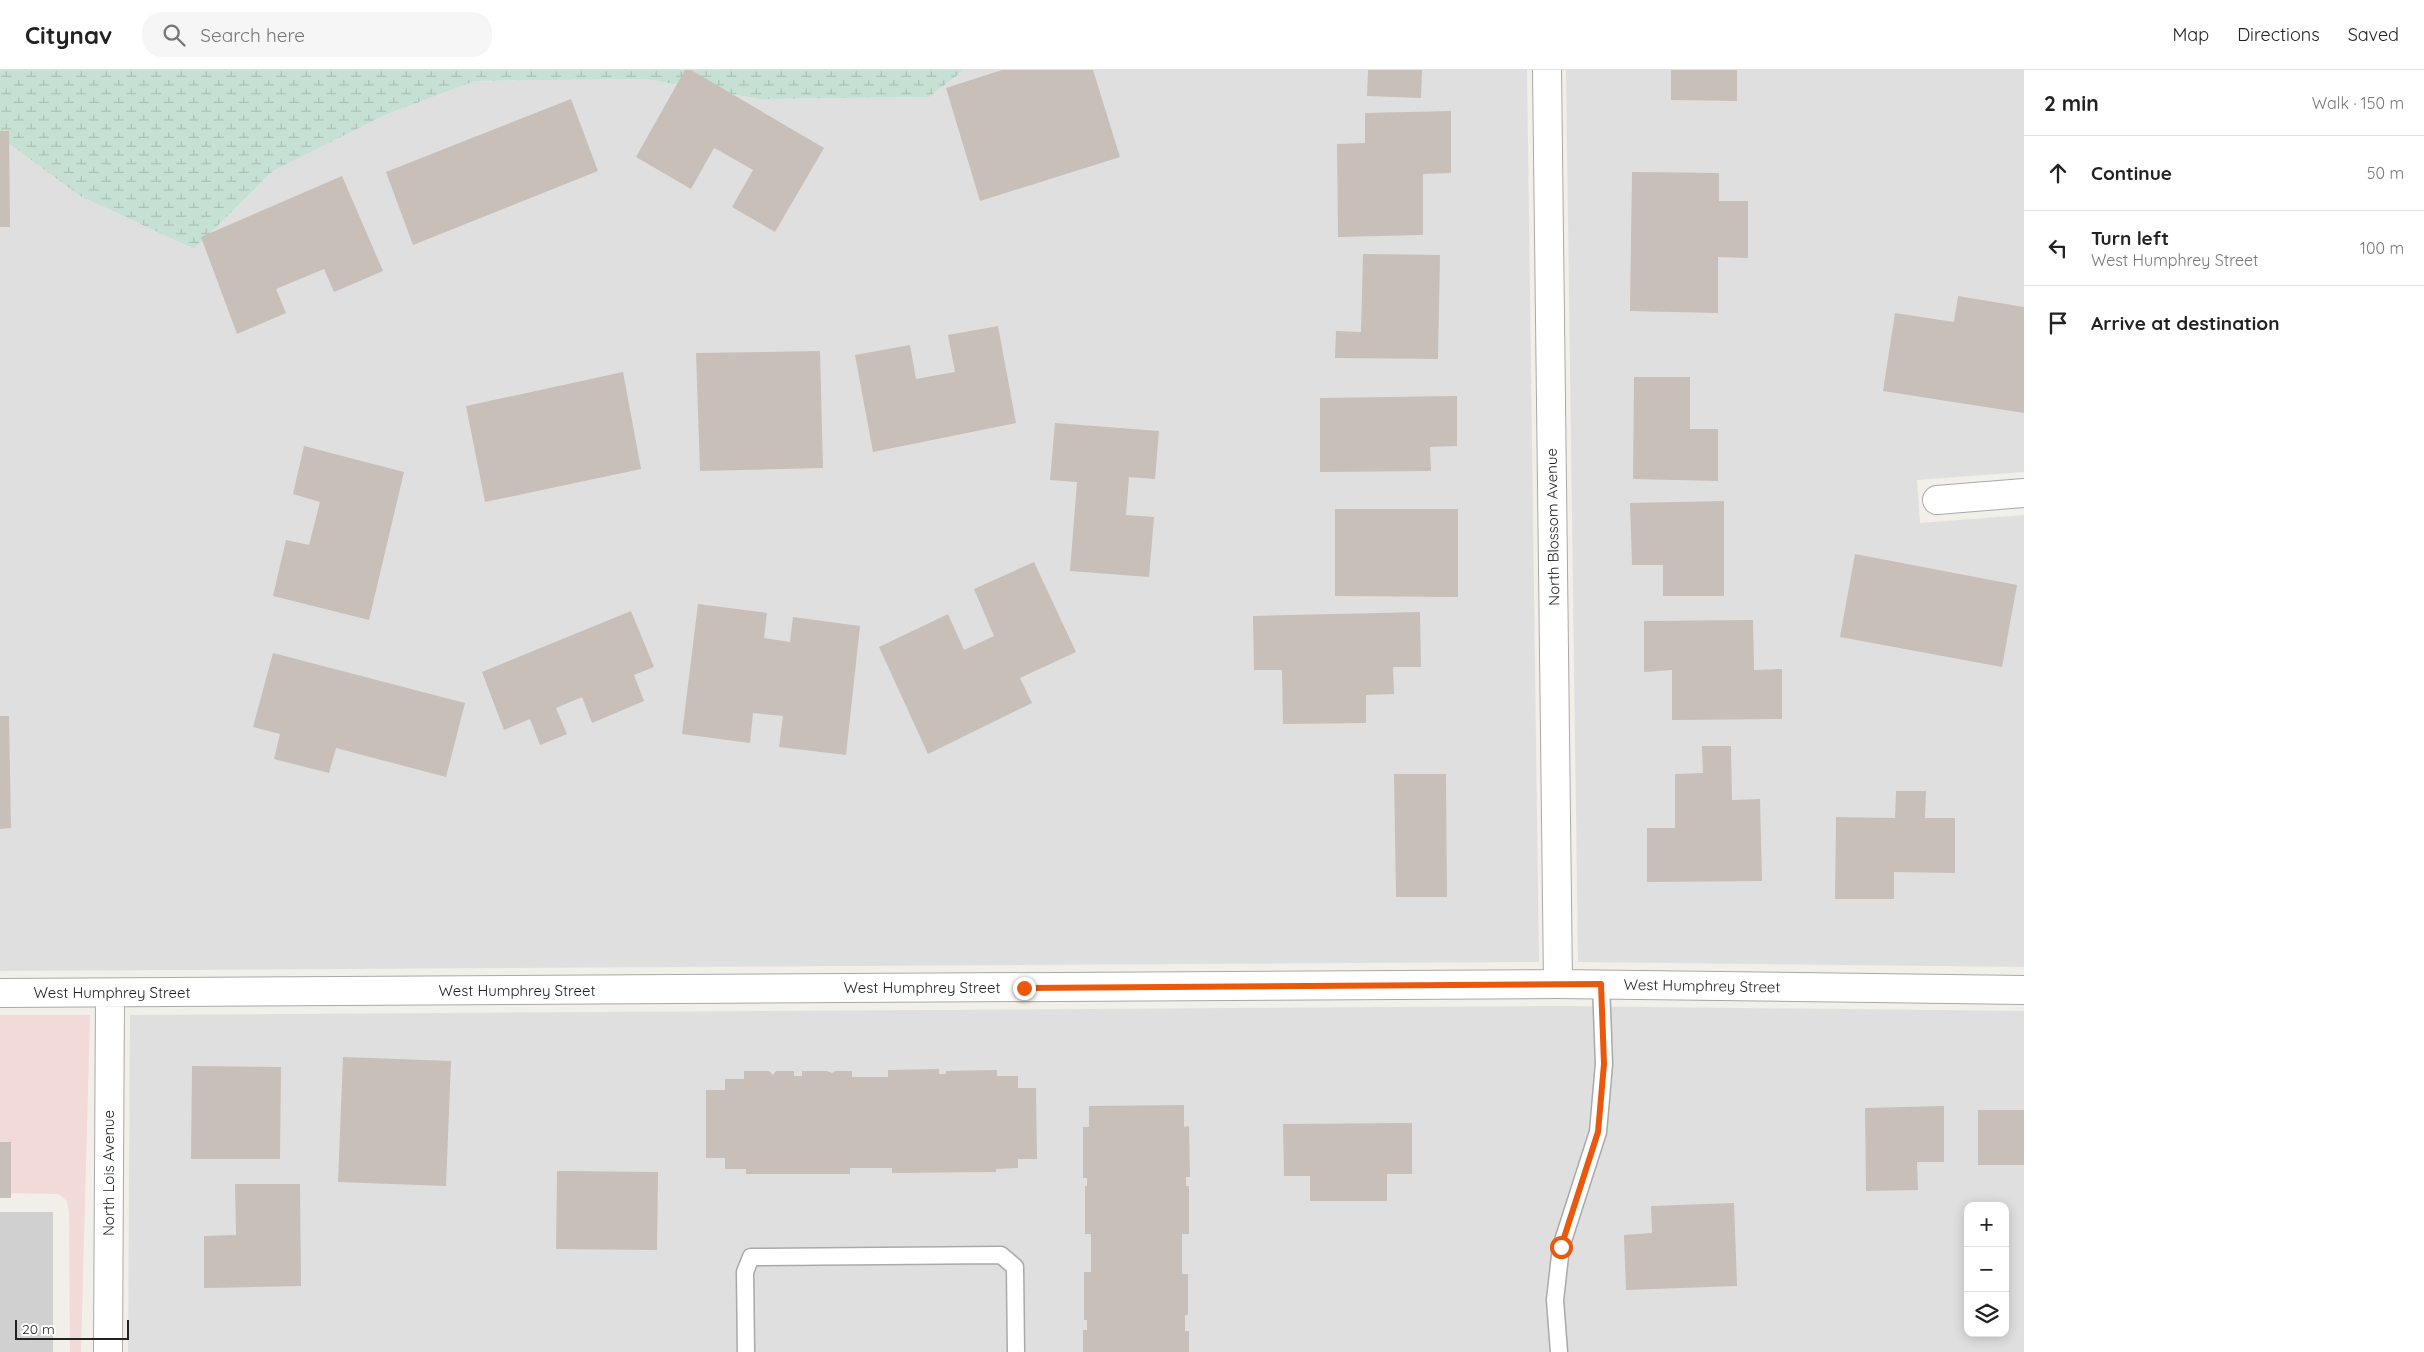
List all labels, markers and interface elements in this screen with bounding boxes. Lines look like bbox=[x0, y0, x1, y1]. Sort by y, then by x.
search box bbox=[142, 12, 492, 57]
text: Citynav bbox=[25, 20, 112, 50]
icon: search bbox=[160, 21, 188, 49]
text: Search here bbox=[200, 23, 305, 47]
text: Map bbox=[2172, 23, 2209, 46]
text: Directions bbox=[2237, 23, 2320, 46]
text: Saved bbox=[2348, 23, 2399, 46]
text: 2 min bbox=[2044, 90, 2099, 116]
text: Walk · 150 m bbox=[2312, 93, 2404, 113]
icon: ahead bbox=[2044, 159, 2072, 187]
text: Continue bbox=[2091, 161, 2172, 185]
text: 50 m bbox=[2367, 163, 2404, 183]
text: Turn left bbox=[2091, 226, 2169, 250]
icon: left bbox=[2044, 234, 2072, 262]
text: 100 m bbox=[2360, 238, 2404, 258]
text: West Humphrey Street bbox=[2091, 250, 2259, 270]
icon: arrive bbox=[2044, 309, 2072, 337]
text: Arrive at destination bbox=[2091, 311, 2280, 335]
street label: North Blossom Avenue bbox=[1542, 448, 1563, 606]
street label: West Humphrey Street bbox=[1623, 975, 1781, 996]
route end bbox=[1013, 977, 1036, 1000]
street label: West Humphrey Street bbox=[843, 978, 1001, 997]
street label: West Humphrey Street bbox=[438, 981, 596, 1000]
street label: West Humphrey Street bbox=[33, 983, 191, 1002]
street label: North Lois Avenue bbox=[99, 1110, 118, 1236]
map controls bbox=[1964, 1202, 2009, 1337]
button: + bbox=[1964, 1202, 2009, 1247]
route start bbox=[1550, 1236, 1573, 1259]
button: − bbox=[1964, 1247, 2009, 1292]
button: layers bbox=[1964, 1292, 2009, 1337]
scale bar bbox=[15, 1317, 129, 1340]
text: 20 m bbox=[22, 1320, 55, 1338]

